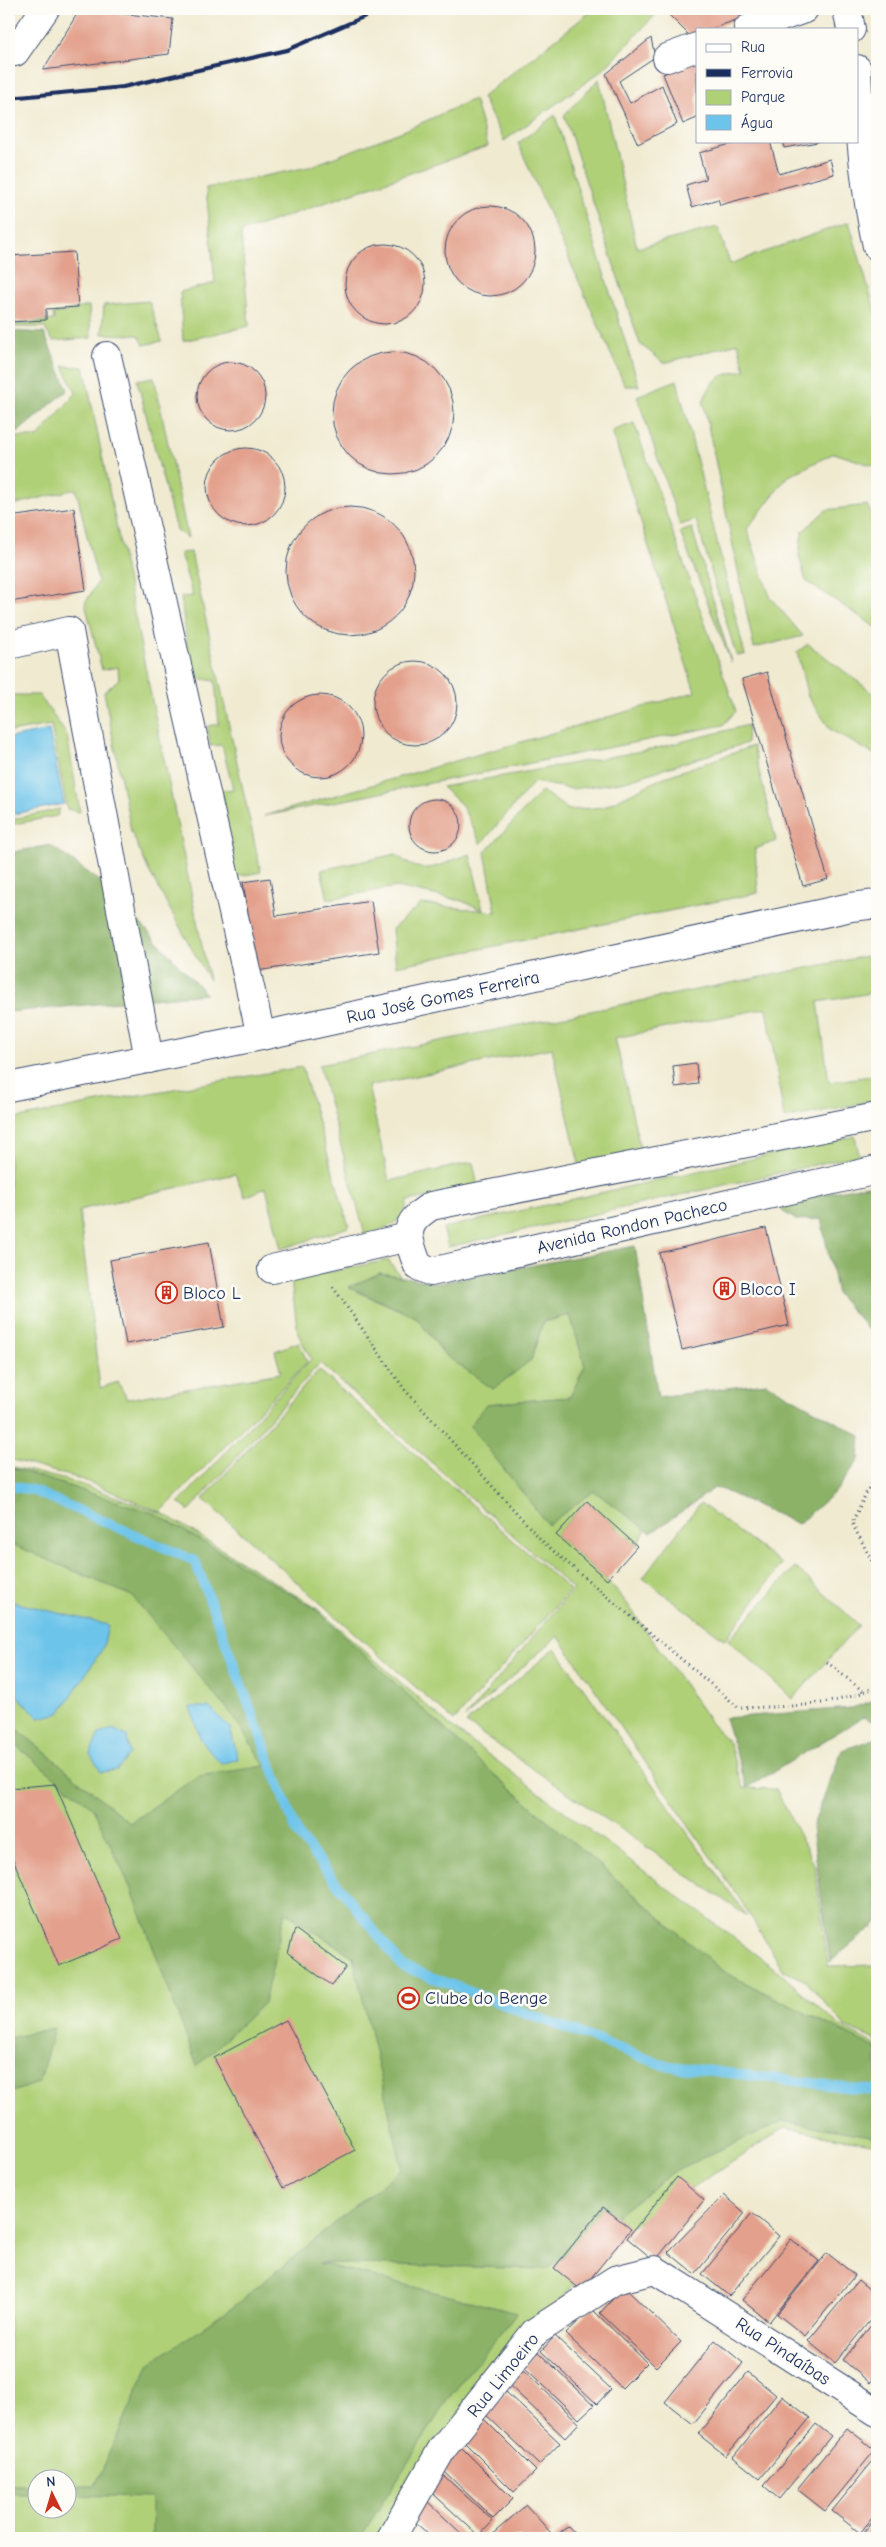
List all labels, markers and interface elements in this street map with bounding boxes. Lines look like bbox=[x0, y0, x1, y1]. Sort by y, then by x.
legend bbox=[696, 28, 858, 142]
text: Rua bbox=[741, 38, 765, 56]
text: Ferrovia bbox=[741, 64, 793, 82]
text: Parque bbox=[741, 88, 786, 106]
text: Água bbox=[741, 113, 773, 132]
street label: Rua José Gomes Ferreira bbox=[345, 967, 541, 1028]
street label: Avenida Rondon Pacheco bbox=[535, 1194, 729, 1259]
building icon: Bloco I bbox=[712, 1277, 736, 1301]
place label: Bloco I bbox=[740, 1279, 796, 1300]
building icon: Bloco L bbox=[155, 1281, 179, 1305]
place label: Bloco L bbox=[183, 1283, 241, 1304]
sports icon: Clube do Benge bbox=[397, 1986, 421, 2010]
place label: Clube do Benge bbox=[425, 1988, 548, 2009]
street label: Rua Pindaíbas bbox=[731, 2313, 834, 2390]
street label: Rua Limoeiro bbox=[463, 2329, 544, 2422]
north arrow bbox=[28, 2470, 78, 2520]
text: N bbox=[46, 2473, 56, 2490]

